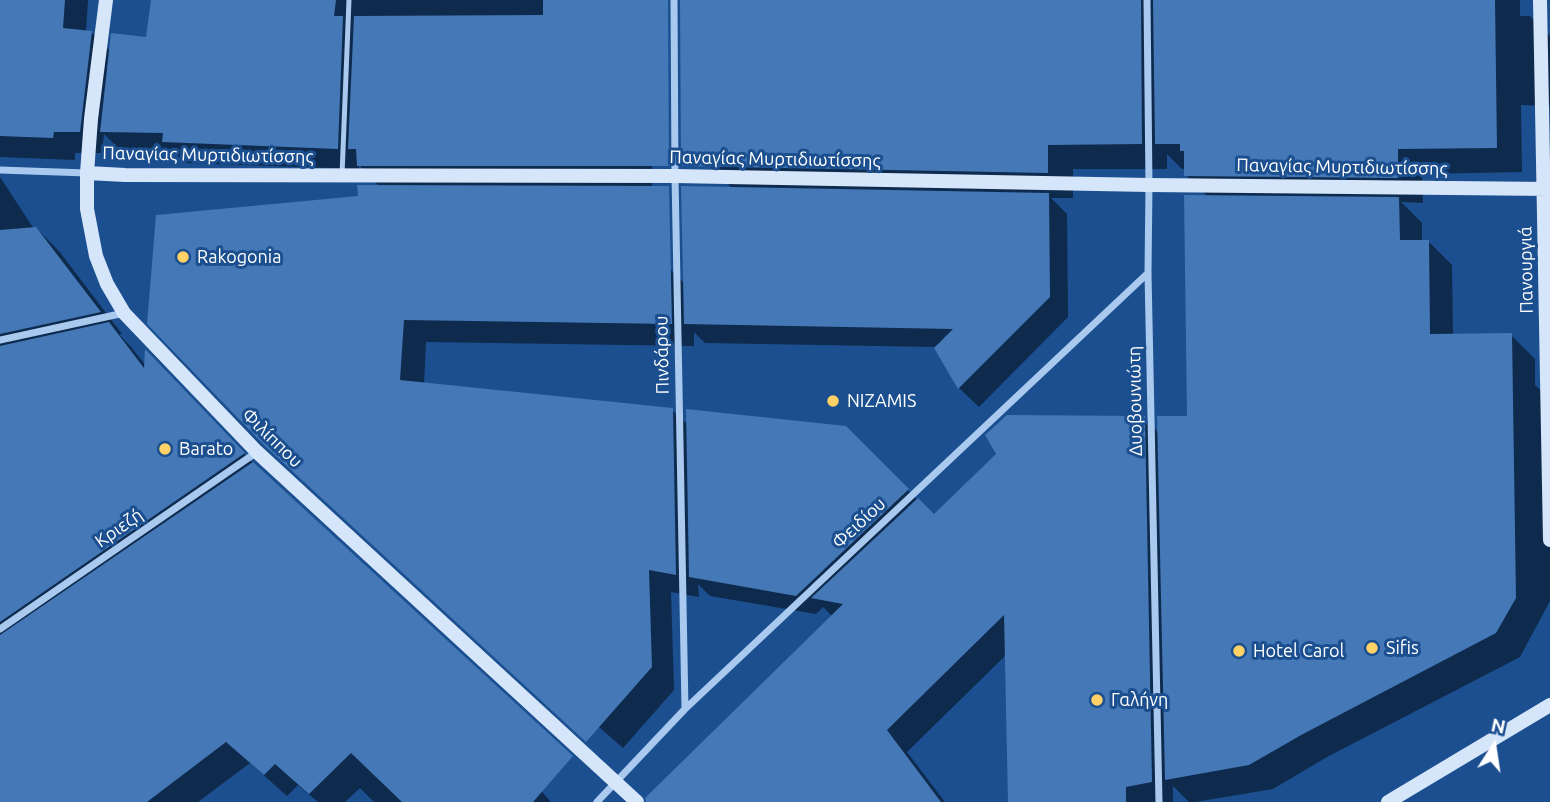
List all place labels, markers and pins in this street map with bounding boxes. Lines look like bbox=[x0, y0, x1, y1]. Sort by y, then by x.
place label: Rakogonia bbox=[197, 246, 281, 268]
marker: Rakogonia bbox=[175, 249, 191, 265]
place label: NIZAMIS bbox=[847, 390, 916, 412]
marker: NIZAMIS bbox=[825, 393, 841, 409]
place label: Barato bbox=[179, 438, 233, 460]
marker: Barato bbox=[157, 441, 173, 457]
place label: Sifis bbox=[1386, 637, 1419, 659]
place label: Hotel Carol bbox=[1253, 640, 1344, 662]
marker: Sifis bbox=[1364, 640, 1380, 656]
marker: Hotel Carol bbox=[1231, 643, 1247, 659]
place label: Γαλήνη bbox=[1111, 689, 1168, 711]
marker: Γαλήνη bbox=[1089, 692, 1105, 708]

